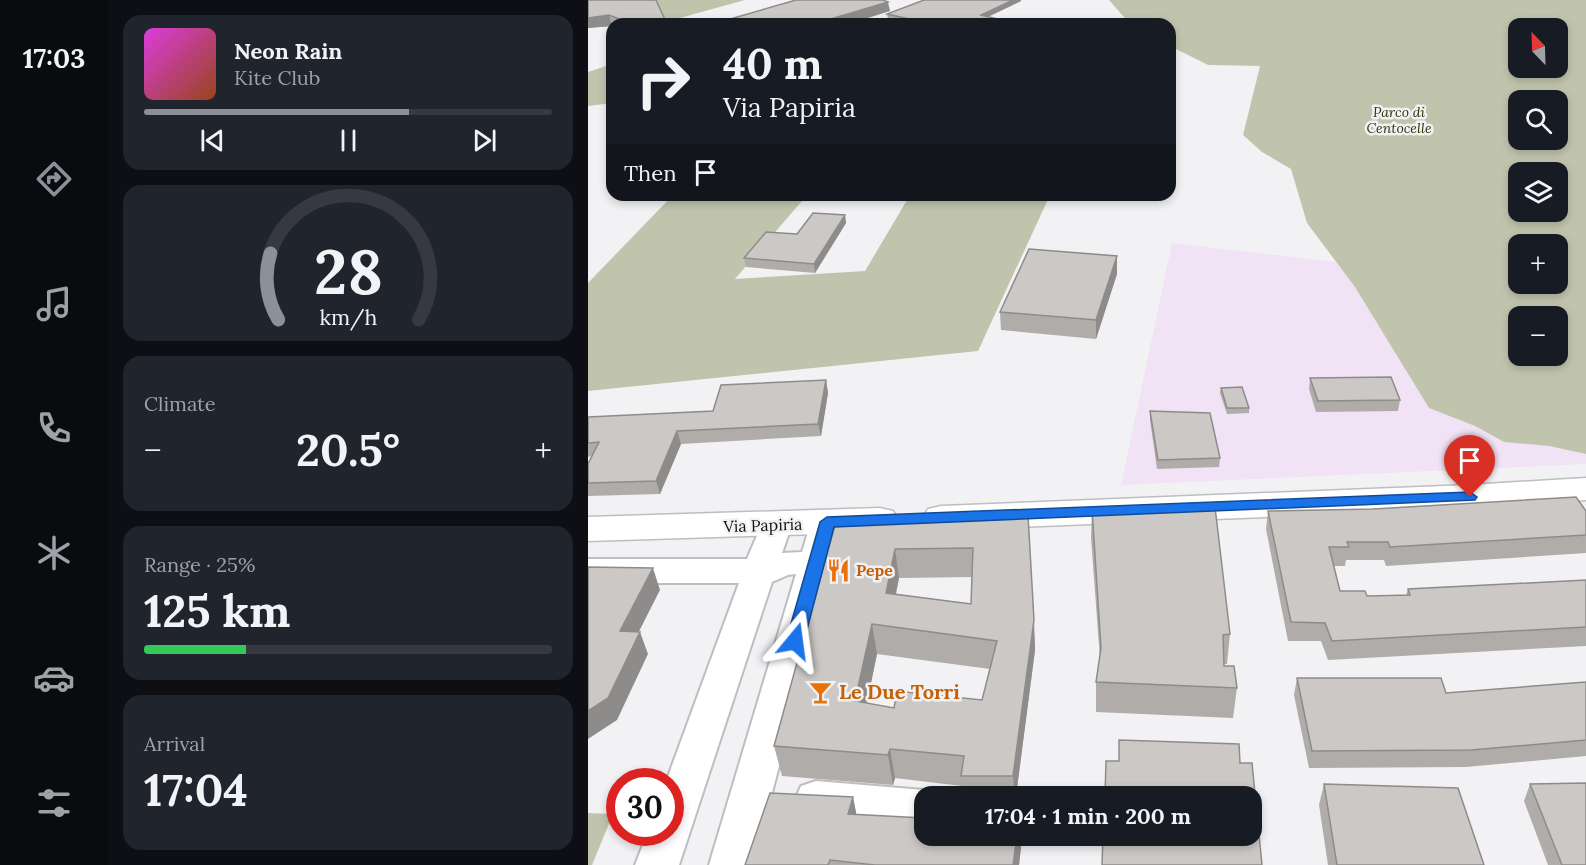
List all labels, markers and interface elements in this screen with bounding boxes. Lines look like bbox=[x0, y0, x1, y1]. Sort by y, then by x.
north arrow bbox=[1508, 18, 1568, 78]
map controls bbox=[1508, 18, 1568, 366]
text: Neon Rain bbox=[234, 37, 342, 65]
text: 40 m bbox=[723, 37, 822, 91]
text: 17:03 bbox=[23, 41, 85, 75]
icon: right bbox=[624, 42, 702, 120]
text: Kite Club bbox=[234, 65, 320, 90]
text: Via Papiria bbox=[723, 90, 856, 124]
button: search bbox=[1508, 90, 1568, 150]
park label: Parco di Centocelle bbox=[1366, 103, 1432, 137]
icon: previous bbox=[196, 124, 229, 157]
icon: pause bbox=[332, 124, 365, 157]
icon: next bbox=[468, 124, 501, 157]
icon: arrive bbox=[689, 156, 722, 189]
icon: directions bbox=[33, 158, 75, 200]
text: Then bbox=[624, 159, 677, 187]
button: layers bbox=[1508, 162, 1568, 222]
text: 28 bbox=[314, 231, 382, 311]
button: + bbox=[1508, 234, 1568, 294]
icon: music bbox=[33, 283, 75, 325]
text: km/h bbox=[319, 303, 377, 331]
button: − bbox=[1508, 306, 1568, 366]
text: Climate bbox=[144, 391, 216, 416]
icon: phone bbox=[33, 407, 75, 449]
text: 20.5° bbox=[296, 421, 400, 478]
text: − bbox=[144, 429, 162, 471]
text: + bbox=[534, 429, 552, 471]
pin bbox=[1444, 435, 1495, 497]
icon: arrive bbox=[1453, 444, 1486, 477]
street label: Via Papiria bbox=[722, 514, 803, 536]
icon: climate bbox=[33, 532, 75, 574]
text: Range · 25% bbox=[144, 552, 255, 577]
restaurant icon: Pepe bbox=[825, 557, 851, 583]
place label: Pepe bbox=[856, 560, 893, 580]
text: 125 km bbox=[144, 582, 291, 639]
position arrow bbox=[763, 609, 827, 673]
icon: car bbox=[33, 657, 75, 699]
bar icon: Le Due Torri bbox=[808, 679, 834, 705]
place label: Le Due Torri bbox=[839, 679, 960, 704]
text: Arrival bbox=[144, 731, 205, 756]
text: 17:04 bbox=[144, 761, 248, 818]
speed limit sign: 30 bbox=[606, 768, 684, 846]
icon: filters bbox=[33, 782, 75, 824]
text: 17:04 · 1 min · 200 m bbox=[985, 802, 1191, 830]

